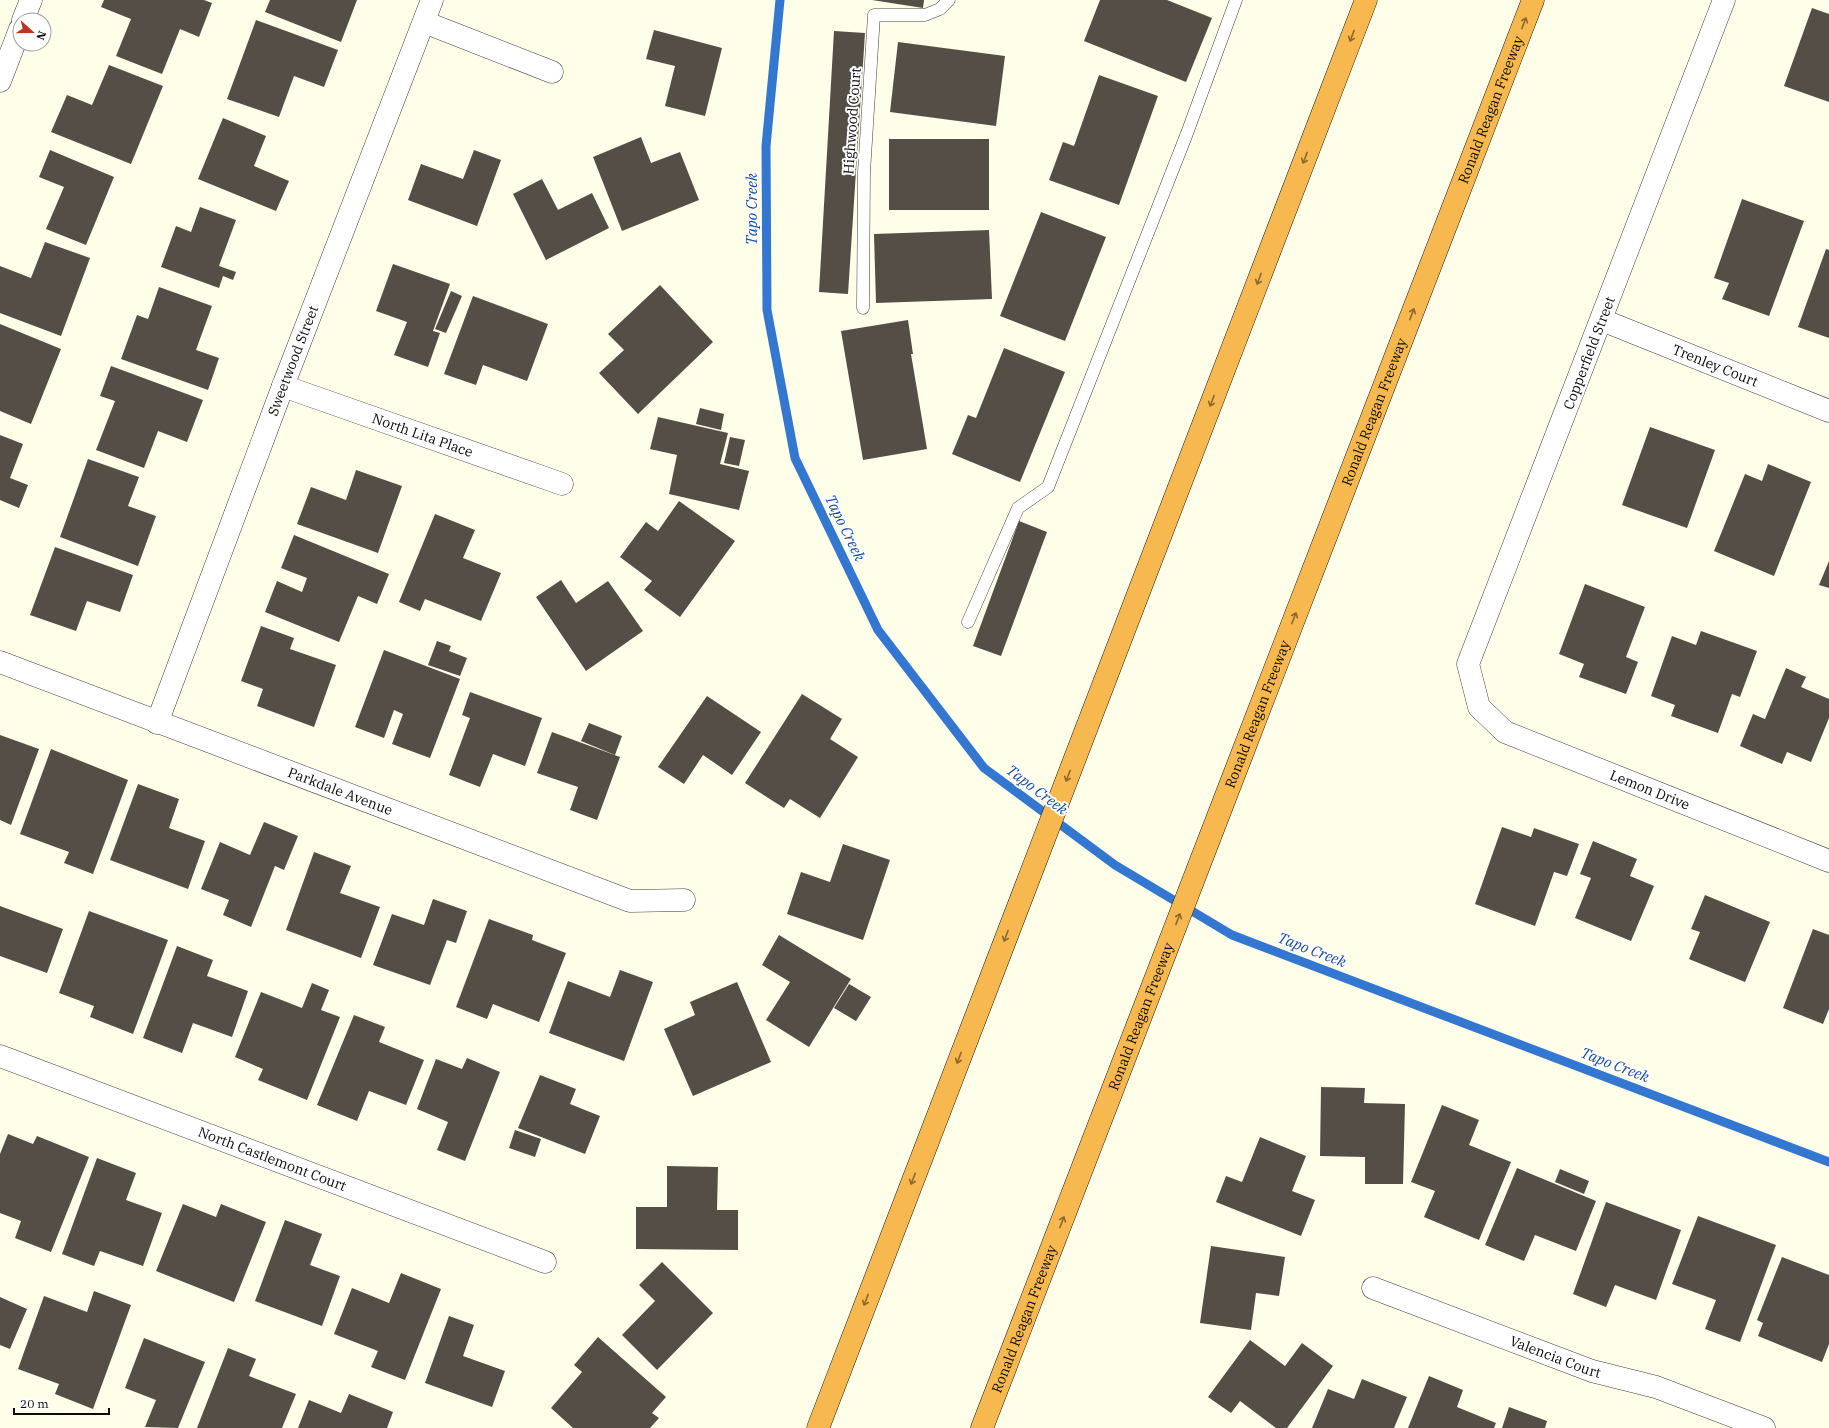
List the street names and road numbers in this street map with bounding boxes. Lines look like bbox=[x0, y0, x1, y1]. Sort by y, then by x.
street label: Ronald Reagan Freeway bbox=[1454, 33, 1528, 186]
street label: Highwood Court bbox=[839, 67, 865, 175]
street label: Copperfield Street bbox=[1559, 294, 1619, 412]
street label: Sweetwood Street bbox=[264, 303, 322, 418]
street label: Ronald Reagan Freeway bbox=[1337, 335, 1411, 488]
street label: Trenley Court bbox=[1670, 340, 1761, 391]
street label: North Lita Place bbox=[370, 409, 476, 461]
street label: Ronald Reagan Freeway bbox=[1221, 637, 1294, 791]
street label: Parkdale Avenue bbox=[285, 763, 395, 819]
street label: Lemon Drive bbox=[1607, 766, 1693, 814]
street label: Ronald Reagan Freeway bbox=[1104, 940, 1178, 1093]
street label: North Castlemont Court bbox=[195, 1123, 349, 1195]
street label: Ronald Reagan Freeway bbox=[987, 1242, 1061, 1395]
street label: Valencia Court bbox=[1507, 1332, 1603, 1382]

